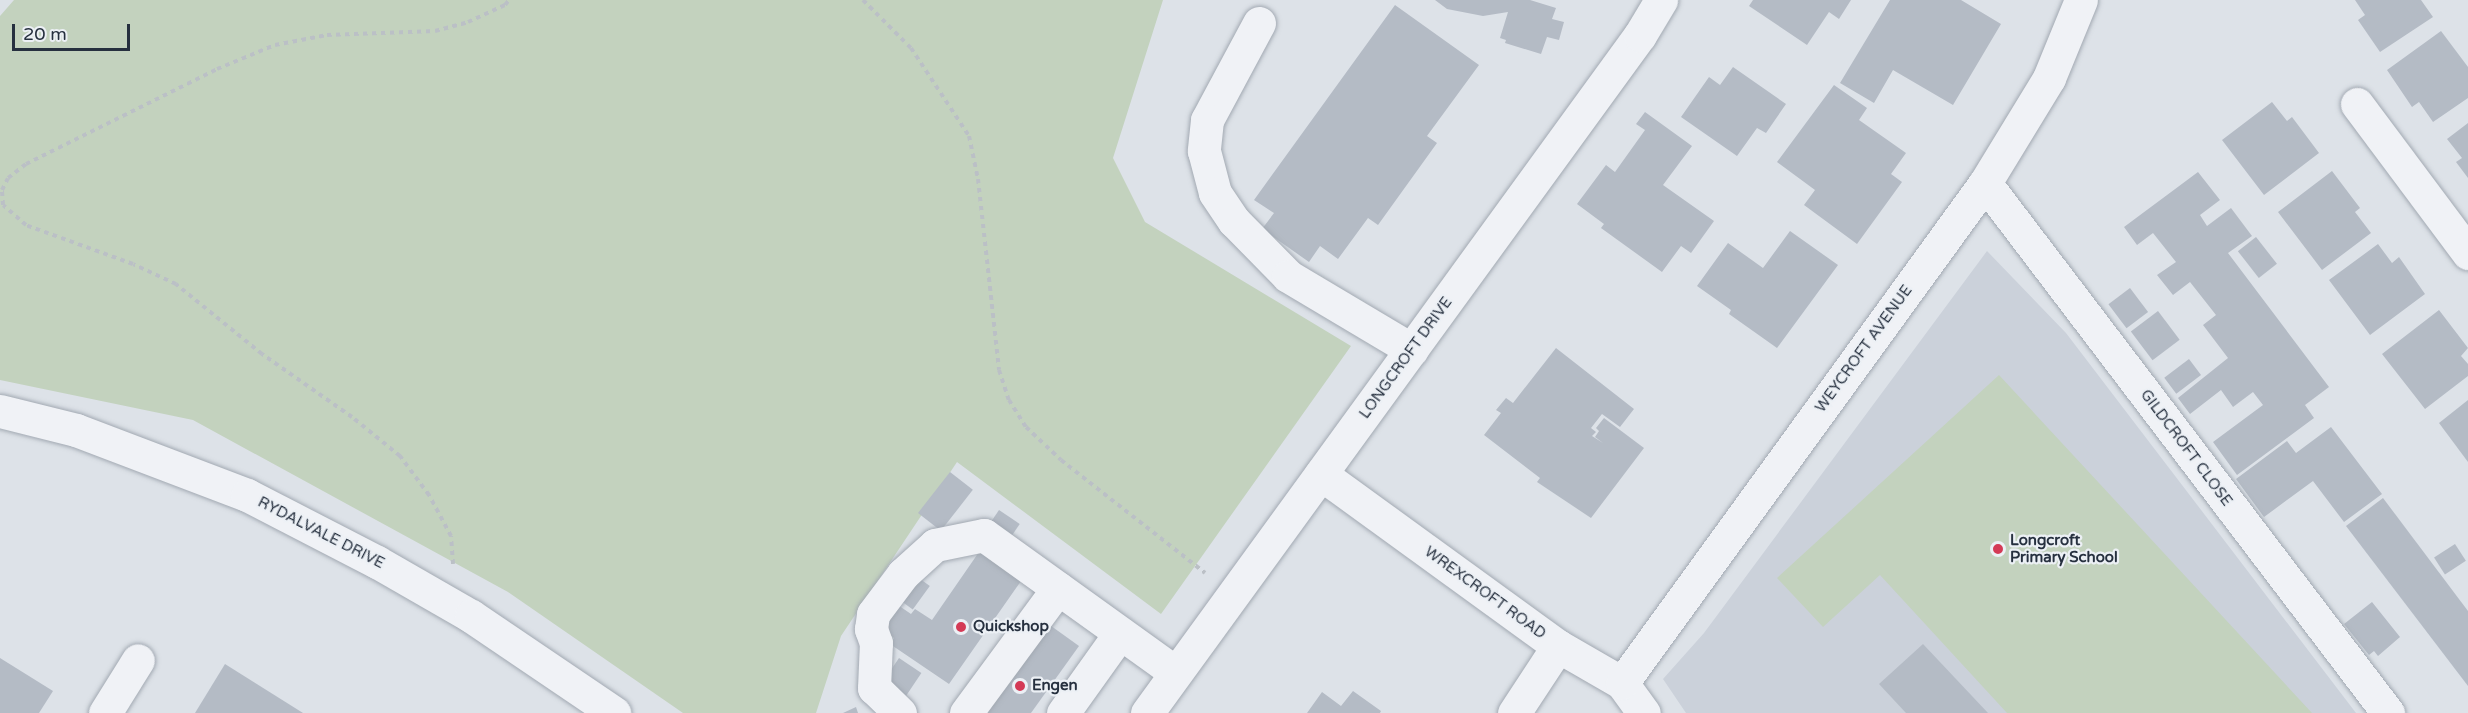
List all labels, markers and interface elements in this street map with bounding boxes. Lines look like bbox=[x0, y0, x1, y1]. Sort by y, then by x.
scale bar bbox=[15, 12, 134, 50]
text: 20 m bbox=[23, 23, 67, 45]
street label: WEYCROFT AVENUE bbox=[1812, 282, 1916, 416]
street label: LONGCROFT DRIVE bbox=[1356, 294, 1456, 422]
street label: GILDCROFT CLOSE bbox=[2136, 386, 2236, 510]
street label: RYDALVALE DRIVE bbox=[255, 493, 387, 573]
place label: Longcroft Primary School bbox=[2010, 531, 2118, 566]
marker: Longcroft Primary School bbox=[1991, 542, 2005, 556]
street label: WREXCROFT ROAD bbox=[1421, 543, 1549, 643]
place label: Quickshop bbox=[973, 618, 1049, 636]
marker: Quickshop bbox=[954, 620, 968, 634]
place label: Engen bbox=[1032, 677, 1078, 695]
marker: Engen bbox=[1013, 679, 1027, 693]

